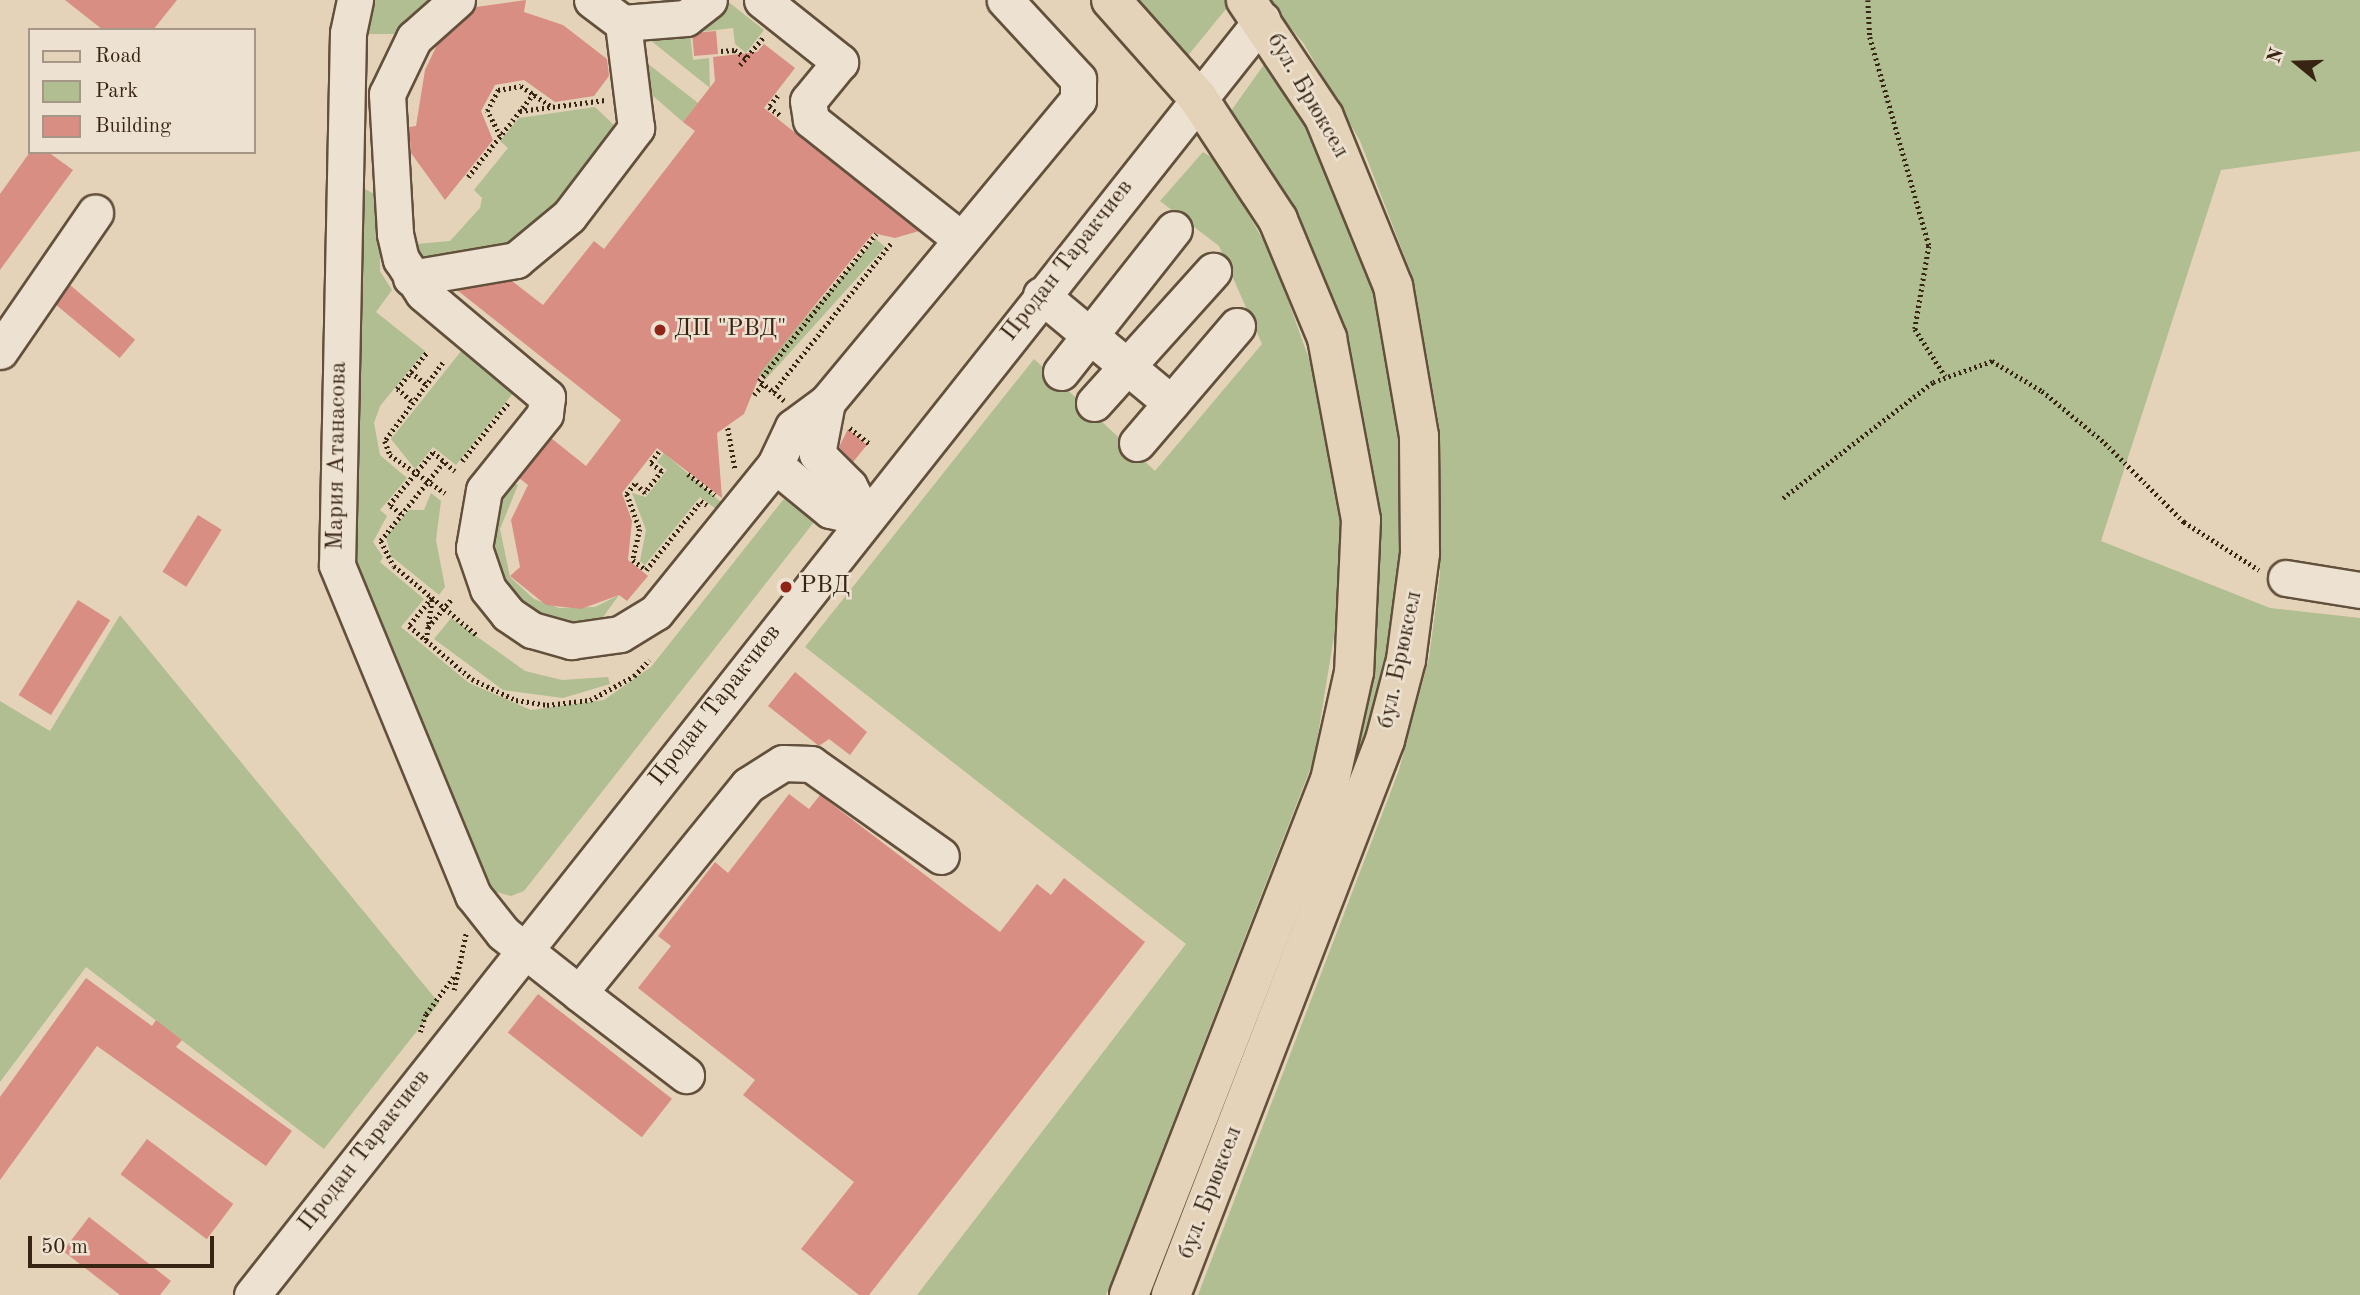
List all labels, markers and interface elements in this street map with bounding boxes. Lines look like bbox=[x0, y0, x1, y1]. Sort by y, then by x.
legend bbox=[28, 28, 256, 154]
street label: бул. Брюксел bbox=[1260, 28, 1354, 164]
north arrow bbox=[2262, 28, 2332, 98]
text: Road bbox=[95, 46, 142, 67]
text: N bbox=[2265, 46, 2288, 66]
text: Park bbox=[95, 81, 138, 102]
text: Building bbox=[95, 116, 171, 137]
street label: Продан Таракчиев bbox=[996, 174, 1140, 348]
place label: ДП "РВД" bbox=[674, 316, 786, 344]
marker: ДП "РВД" bbox=[652, 322, 668, 338]
street label: Мария Атанасова bbox=[322, 361, 354, 551]
place label: РВД bbox=[800, 573, 850, 601]
marker: РВД bbox=[778, 579, 794, 595]
street label: бул. Брюксел bbox=[1372, 589, 1430, 731]
street label: Продан Таракчиев bbox=[644, 619, 788, 793]
street label: Продан Таракчиев bbox=[293, 1064, 437, 1238]
street label: бул. Брюксел bbox=[1173, 1123, 1249, 1263]
scale bar bbox=[32, 1222, 217, 1266]
text: 50 m bbox=[41, 1237, 88, 1258]

